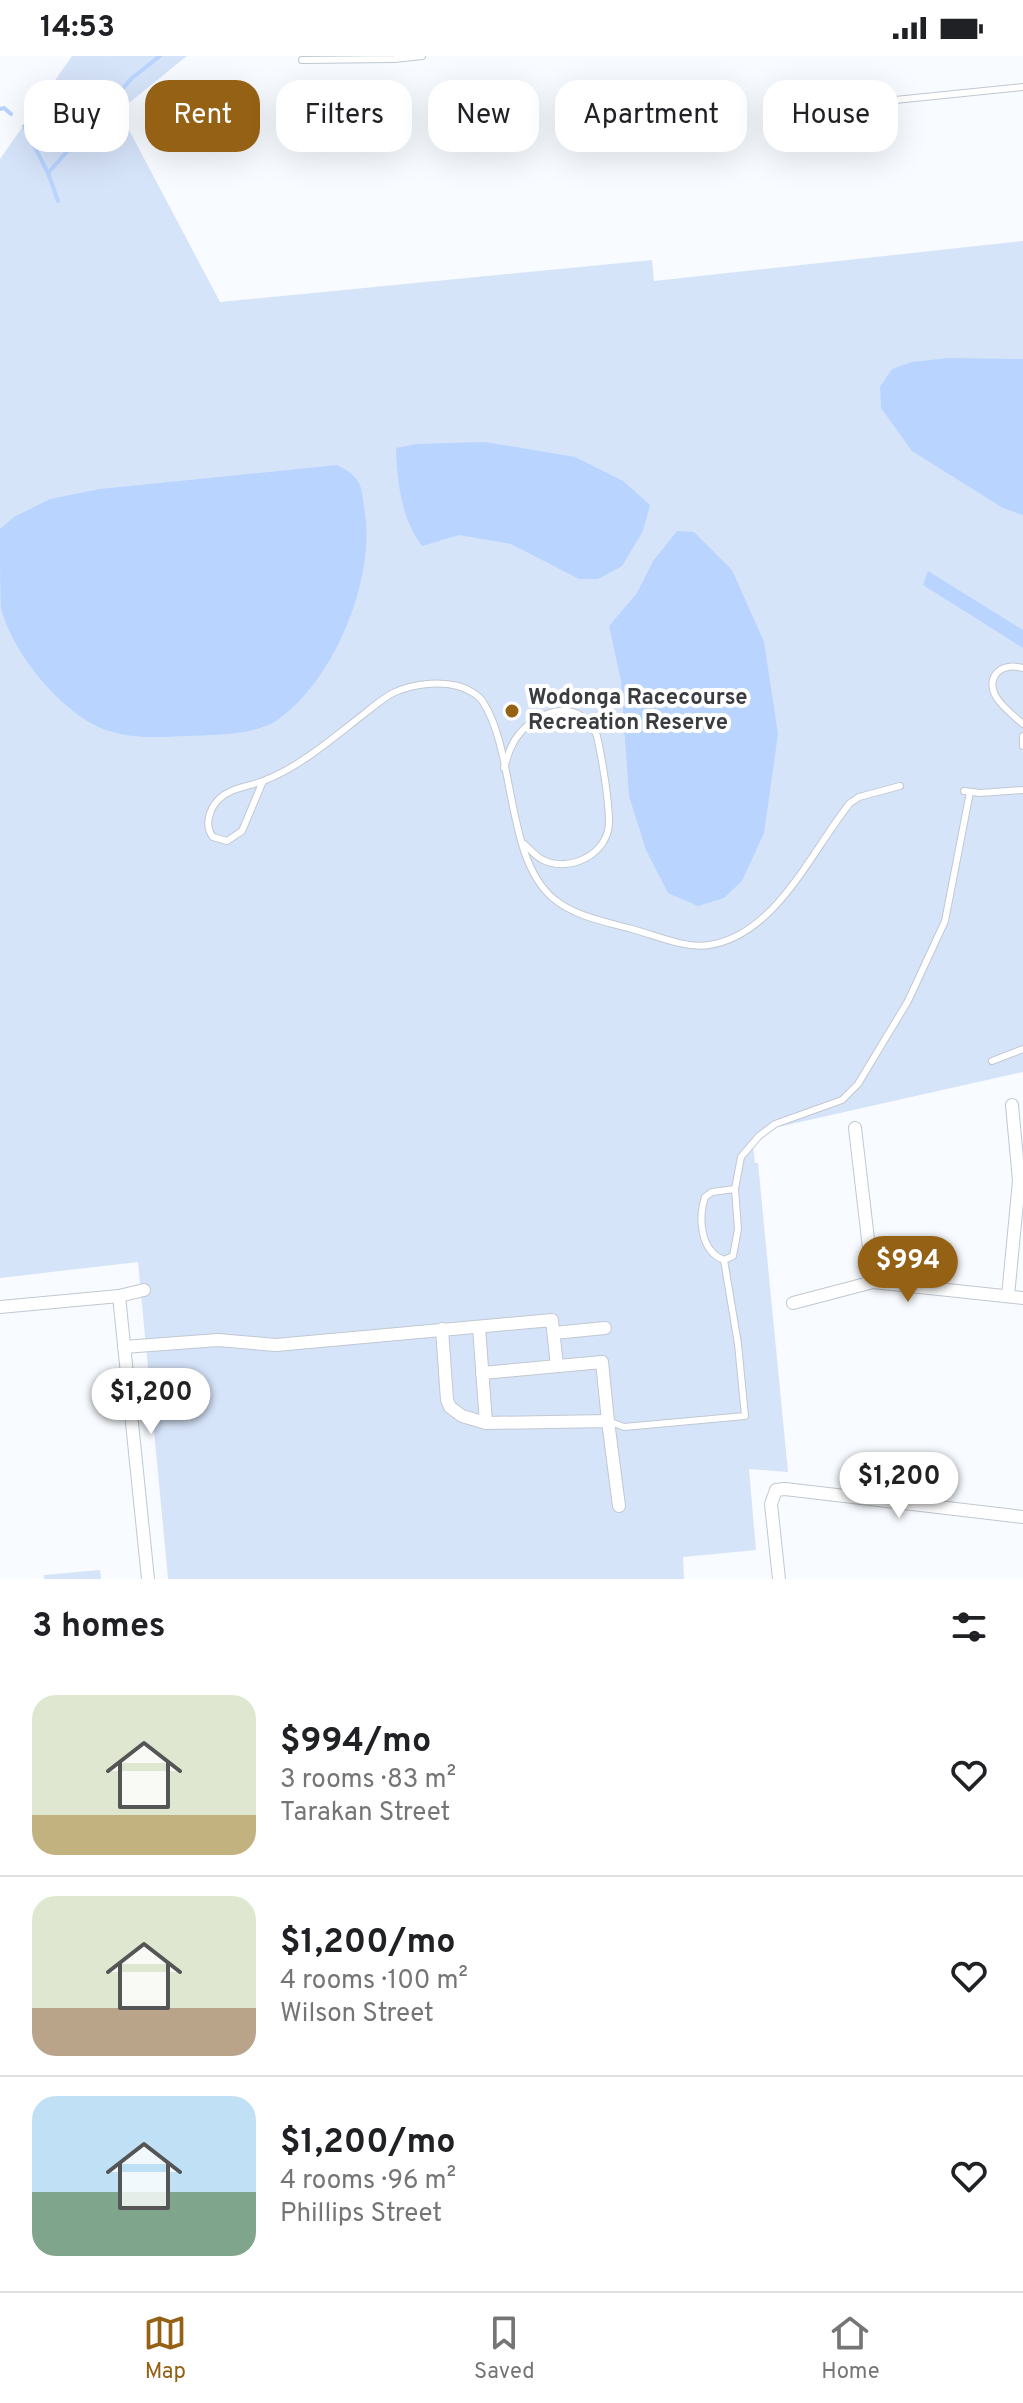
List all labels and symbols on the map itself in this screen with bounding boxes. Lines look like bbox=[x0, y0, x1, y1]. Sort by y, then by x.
place label: Wodonga Racecourse Recreation Reserve bbox=[528, 685, 748, 737]
marker: Wodonga Racecourse Recreation Reserve bbox=[503, 702, 521, 720]
pin: $994 bbox=[861, 1236, 955, 1304]
pin: $1,200 bbox=[86, 1368, 216, 1436]
pin: $1,200 bbox=[834, 1452, 964, 1520]

